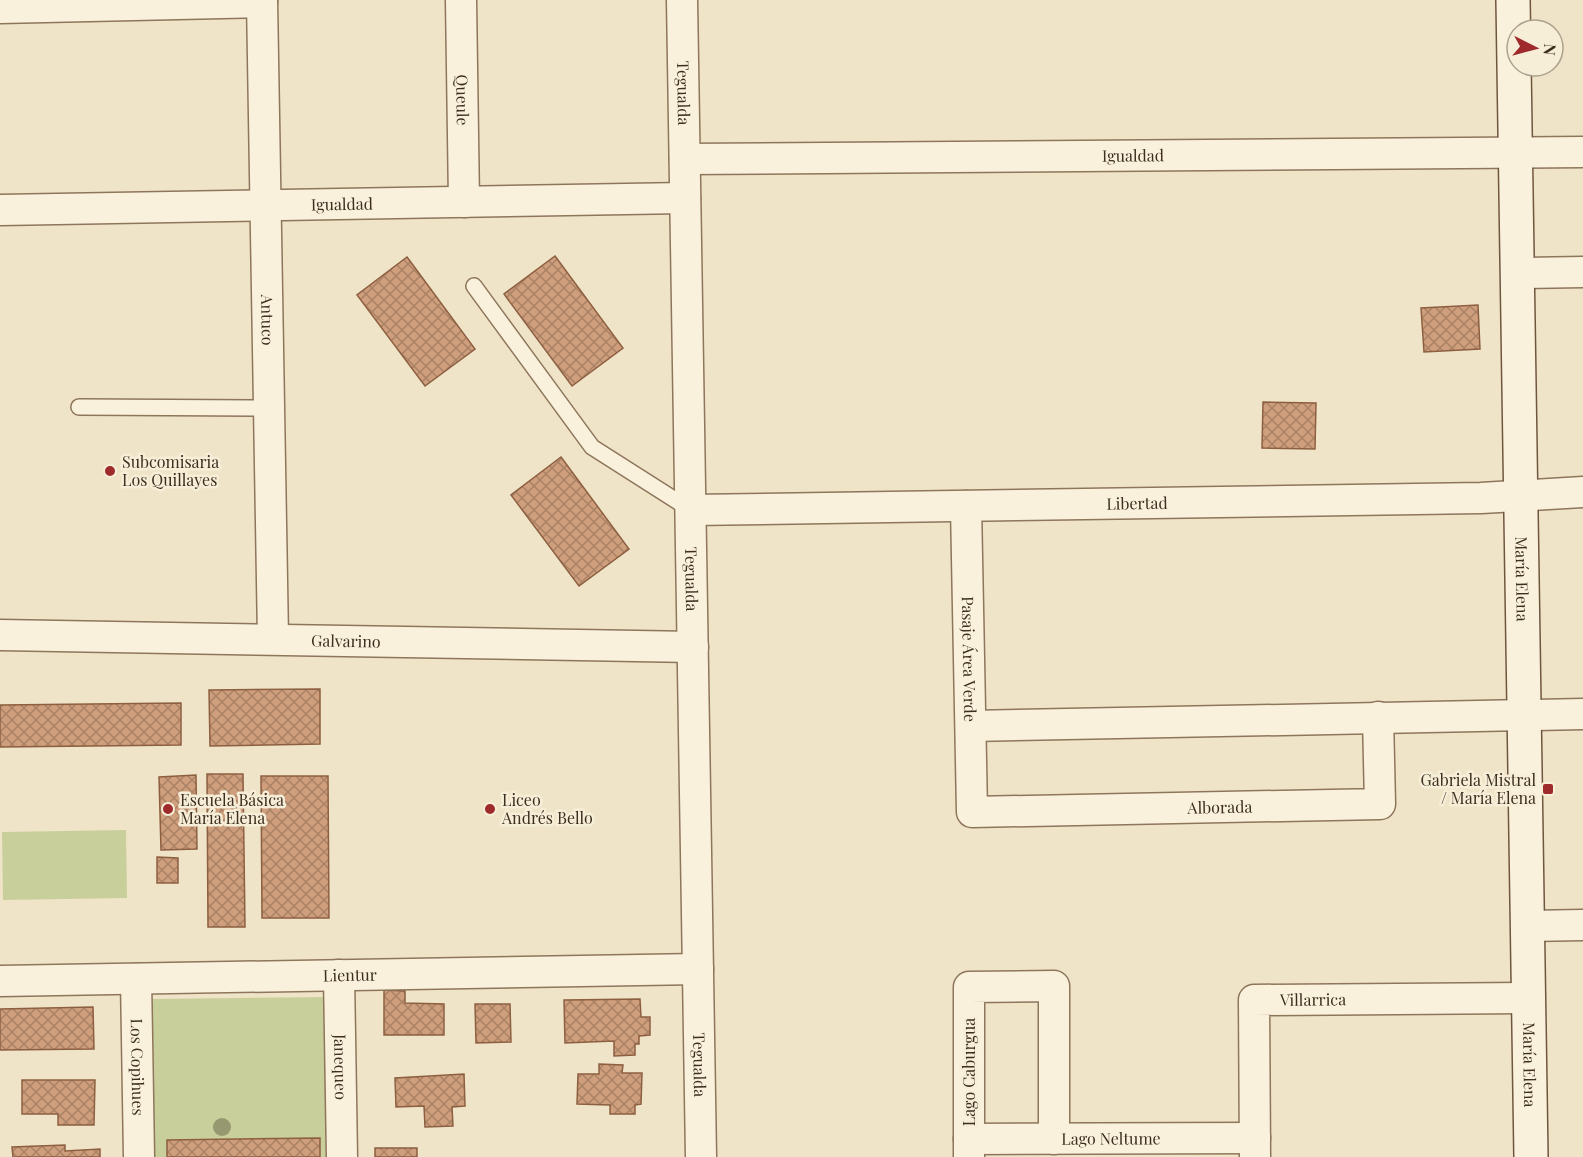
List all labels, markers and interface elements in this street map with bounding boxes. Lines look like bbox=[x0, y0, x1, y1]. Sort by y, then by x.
north arrow bbox=[1505, 18, 1565, 78]
text: N bbox=[1539, 43, 1561, 57]
street label: Tegualda bbox=[673, 60, 695, 126]
street label: Queule bbox=[452, 74, 474, 126]
street label: Igualdad bbox=[1102, 144, 1164, 166]
street label: Igualdad bbox=[311, 192, 373, 215]
street label: Antuco bbox=[257, 293, 279, 346]
place label: Subcomisaria Los Quillayes bbox=[122, 451, 219, 490]
marker: Subcomisaria Los Quillayes bbox=[103, 464, 117, 478]
street label: Libertad bbox=[1106, 492, 1168, 514]
street label: María Elena bbox=[1511, 536, 1534, 622]
street label: Tegualda bbox=[681, 546, 703, 611]
street label: Pasaje Área Verde bbox=[958, 596, 981, 722]
street label: Galvarino bbox=[311, 629, 381, 652]
place label: Gabriela Mistral / María Elena bbox=[1421, 769, 1536, 808]
marker: Gabriela Mistral / María Elena bbox=[1541, 782, 1555, 796]
place label: Escuela Básica María Elena bbox=[180, 789, 284, 828]
place label: Liceo Andrés Bello bbox=[501, 789, 593, 828]
street label: Alborada bbox=[1186, 796, 1253, 818]
marker: Escuela Básica María Elena bbox=[161, 802, 175, 816]
marker: Liceo Andrés Bello bbox=[483, 802, 497, 816]
street label: Lientur bbox=[323, 964, 377, 985]
street label: Villarrica bbox=[1279, 988, 1346, 1010]
street label: Los Copihues bbox=[127, 1018, 149, 1116]
street label: Lago Caburgua bbox=[958, 1018, 979, 1126]
street label: María Elena bbox=[1519, 1022, 1541, 1108]
street label: Tegualda bbox=[689, 1032, 711, 1097]
street label: Janequeo bbox=[330, 1033, 352, 1100]
street label: Lago Neltume bbox=[1061, 1127, 1161, 1149]

